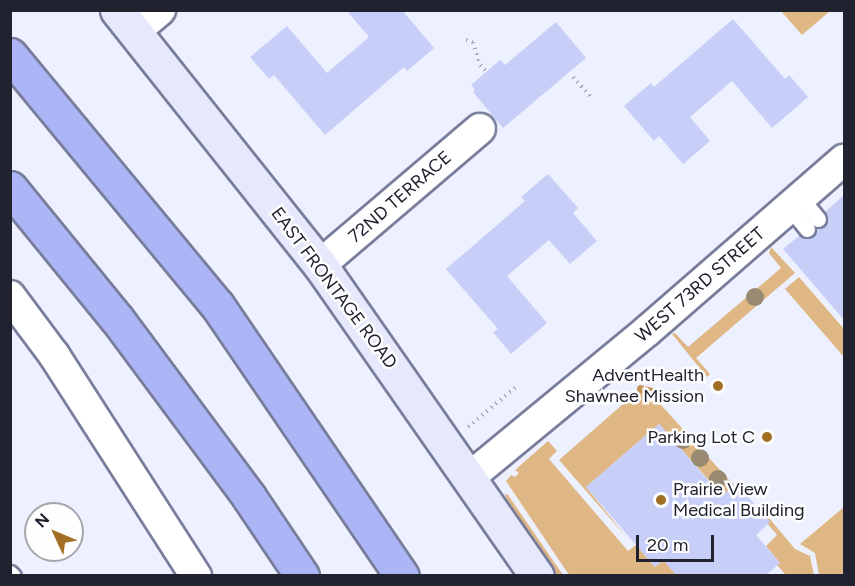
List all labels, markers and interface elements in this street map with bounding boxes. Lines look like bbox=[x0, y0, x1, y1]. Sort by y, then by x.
street label: 72ND TERRACE bbox=[344, 147, 456, 247]
street label: EAST FRONTAGE ROAD bbox=[266, 203, 402, 373]
street label: WEST 73RD STREET bbox=[631, 223, 769, 347]
place label: AdventHealth Shawnee Mission bbox=[565, 365, 704, 407]
marker: AdventHealth Shawnee Mission bbox=[709, 377, 727, 395]
place label: Parking Lot C bbox=[648, 426, 755, 448]
marker: Parking Lot C bbox=[760, 430, 774, 444]
place label: Prairie View Medical Building bbox=[673, 479, 805, 522]
marker: Prairie View Medical Building bbox=[654, 493, 668, 507]
north arrow bbox=[24, 502, 84, 562]
text: N bbox=[31, 509, 53, 532]
scale bar bbox=[639, 523, 717, 561]
text: 20 m bbox=[647, 534, 688, 556]

